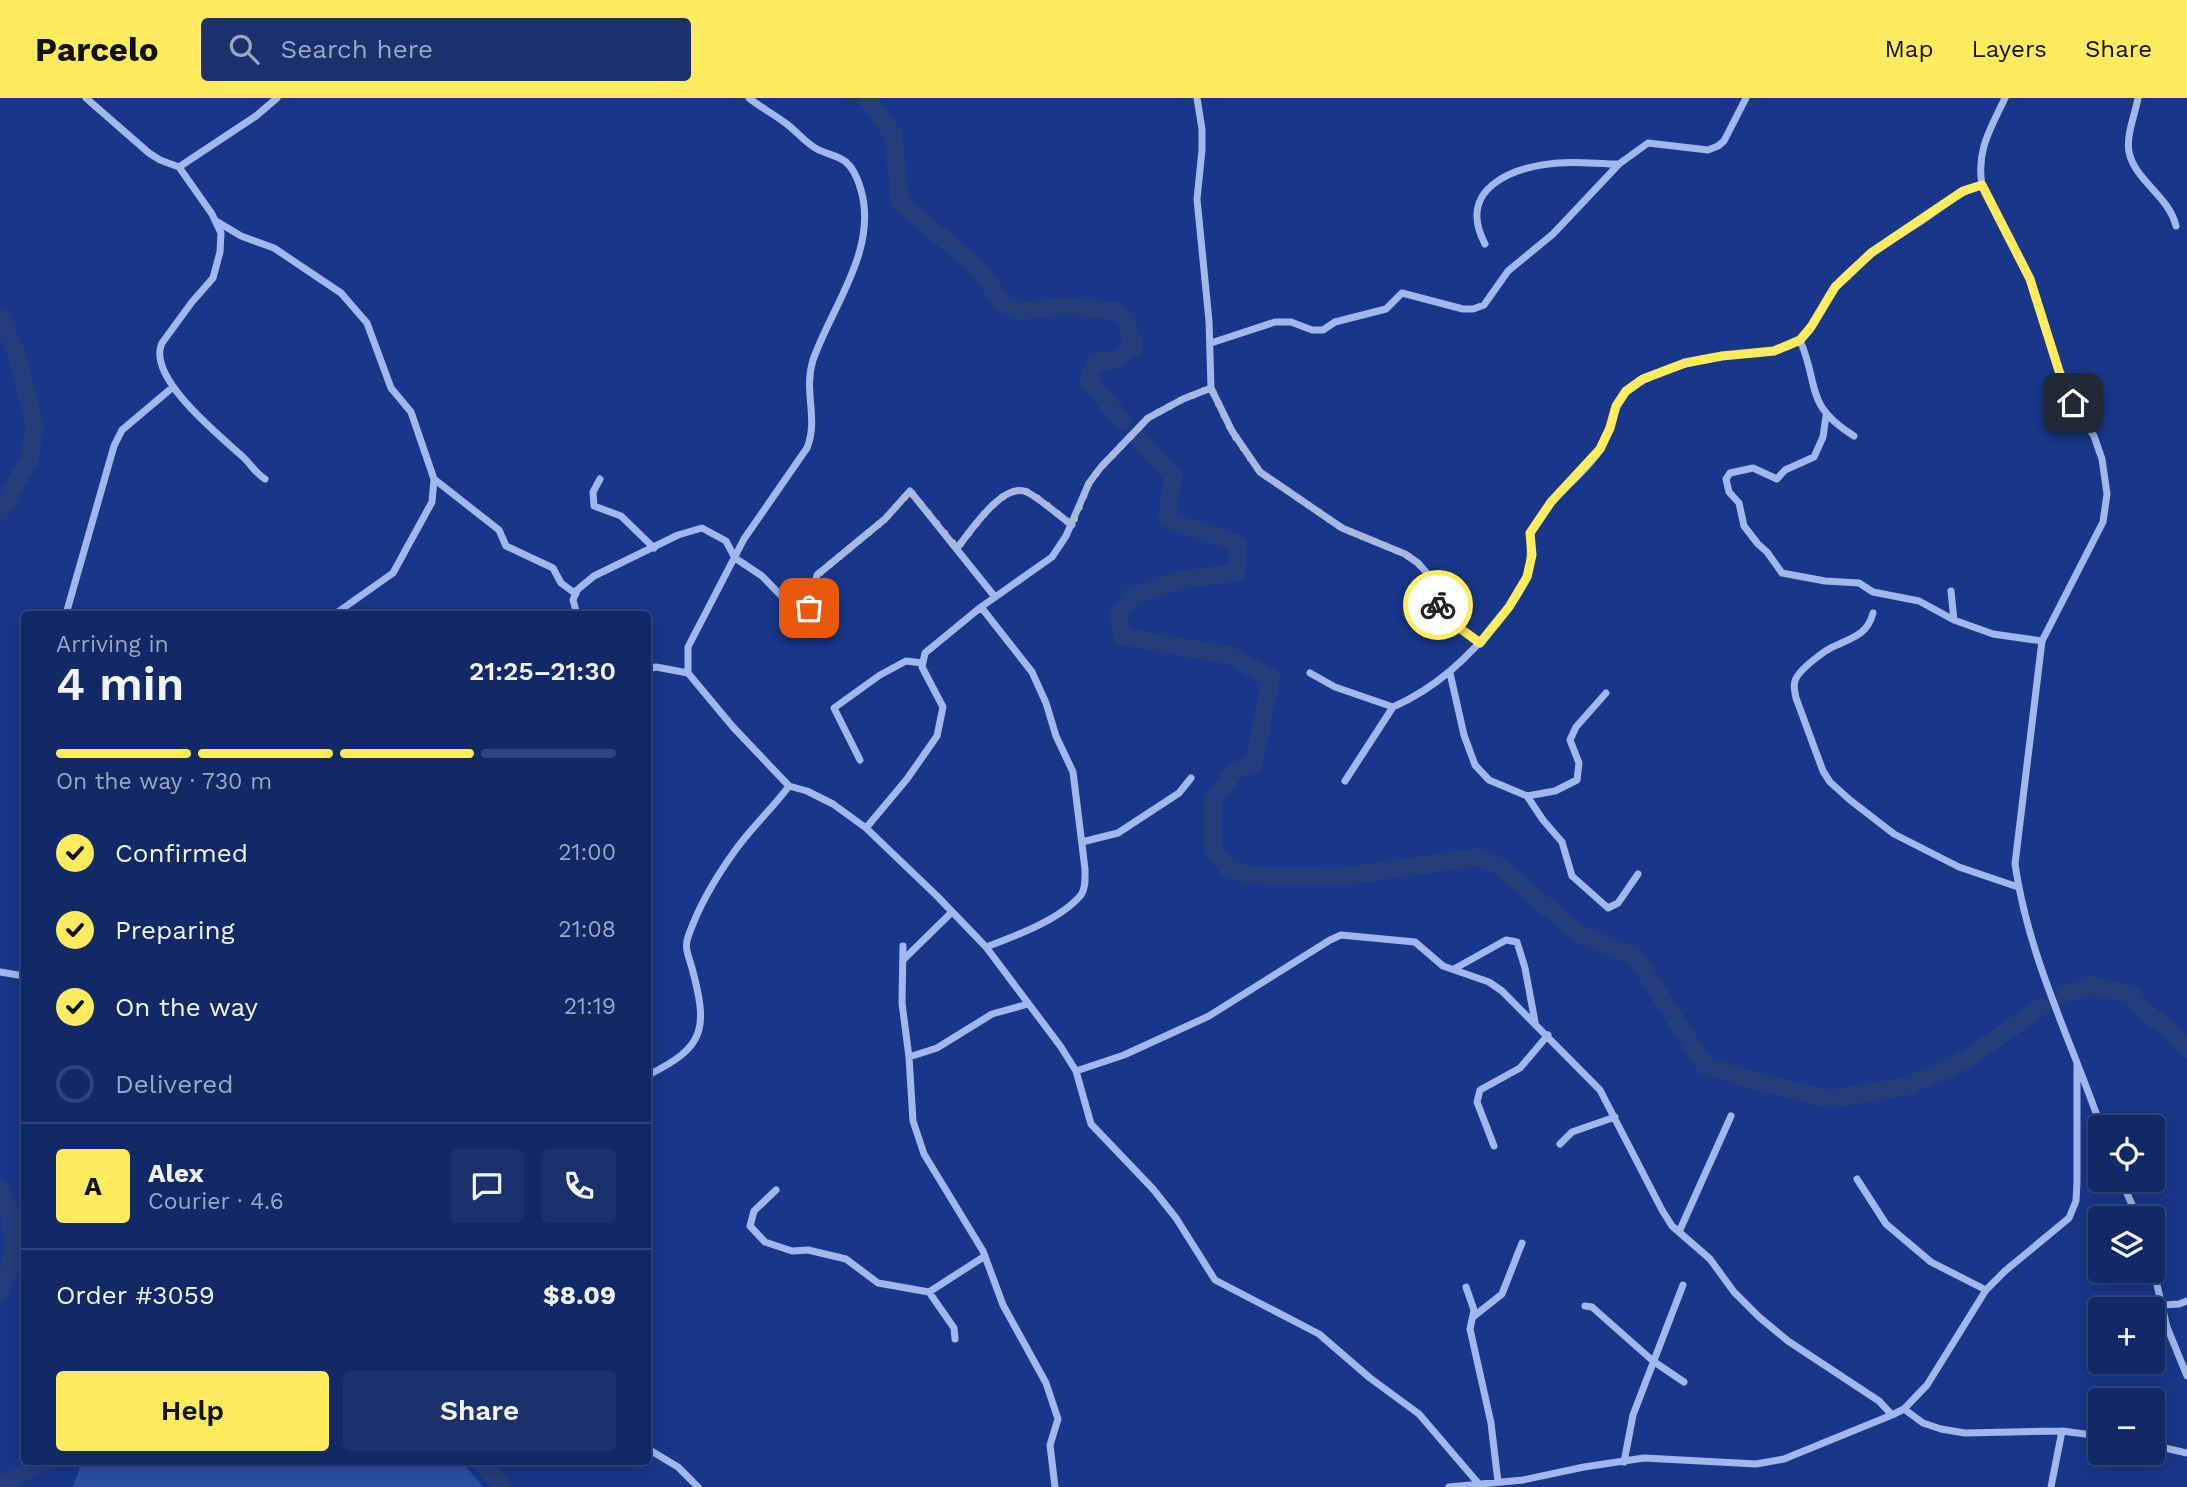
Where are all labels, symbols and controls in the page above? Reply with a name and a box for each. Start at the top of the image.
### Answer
search box [201,18,691,81]
text: Parcelo [35,30,159,69]
icon: search [225,30,263,68]
text: Search here [281,34,433,64]
text: Map [1885,35,1933,63]
text: Layers [1971,35,2047,63]
text: Share [2085,35,2152,63]
pin [2043,373,2103,433]
icon: home [2054,384,2092,422]
courier [1403,570,1473,640]
pin [779,578,839,638]
icon: bike [1419,586,1457,624]
icon: bag [790,589,828,627]
text: Arriving in [56,631,169,658]
text: 21:25–21:30 [469,656,616,686]
text: 4 min [56,657,184,711]
text: On the way · 730 m [56,768,272,795]
icon: check [56,834,94,872]
text: Confirmed [115,838,248,868]
text: 21:00 [558,839,616,866]
icon: check [56,911,94,949]
text: Preparing [115,915,235,945]
text: 21:08 [558,916,616,943]
icon: check [56,988,94,1026]
text: On the way [115,992,258,1022]
text: 21:19 [564,993,616,1020]
text: Delivered [115,1069,234,1099]
map controls [2088,1115,2165,1465]
button: locate [2088,1115,2165,1192]
button: chat [450,1149,524,1223]
button: phone [542,1149,616,1223]
text: Alex [148,1158,204,1188]
text: A [84,1171,102,1201]
text: Courier · 4.6 [148,1188,284,1215]
button: layers [2088,1206,2165,1283]
text: Order #3059 [56,1280,215,1310]
text: $8.09 [543,1280,616,1310]
button: + [2088,1297,2165,1374]
button: Help [56,1371,329,1451]
button: Share [343,1371,616,1451]
button: − [2088,1388,2165,1465]

